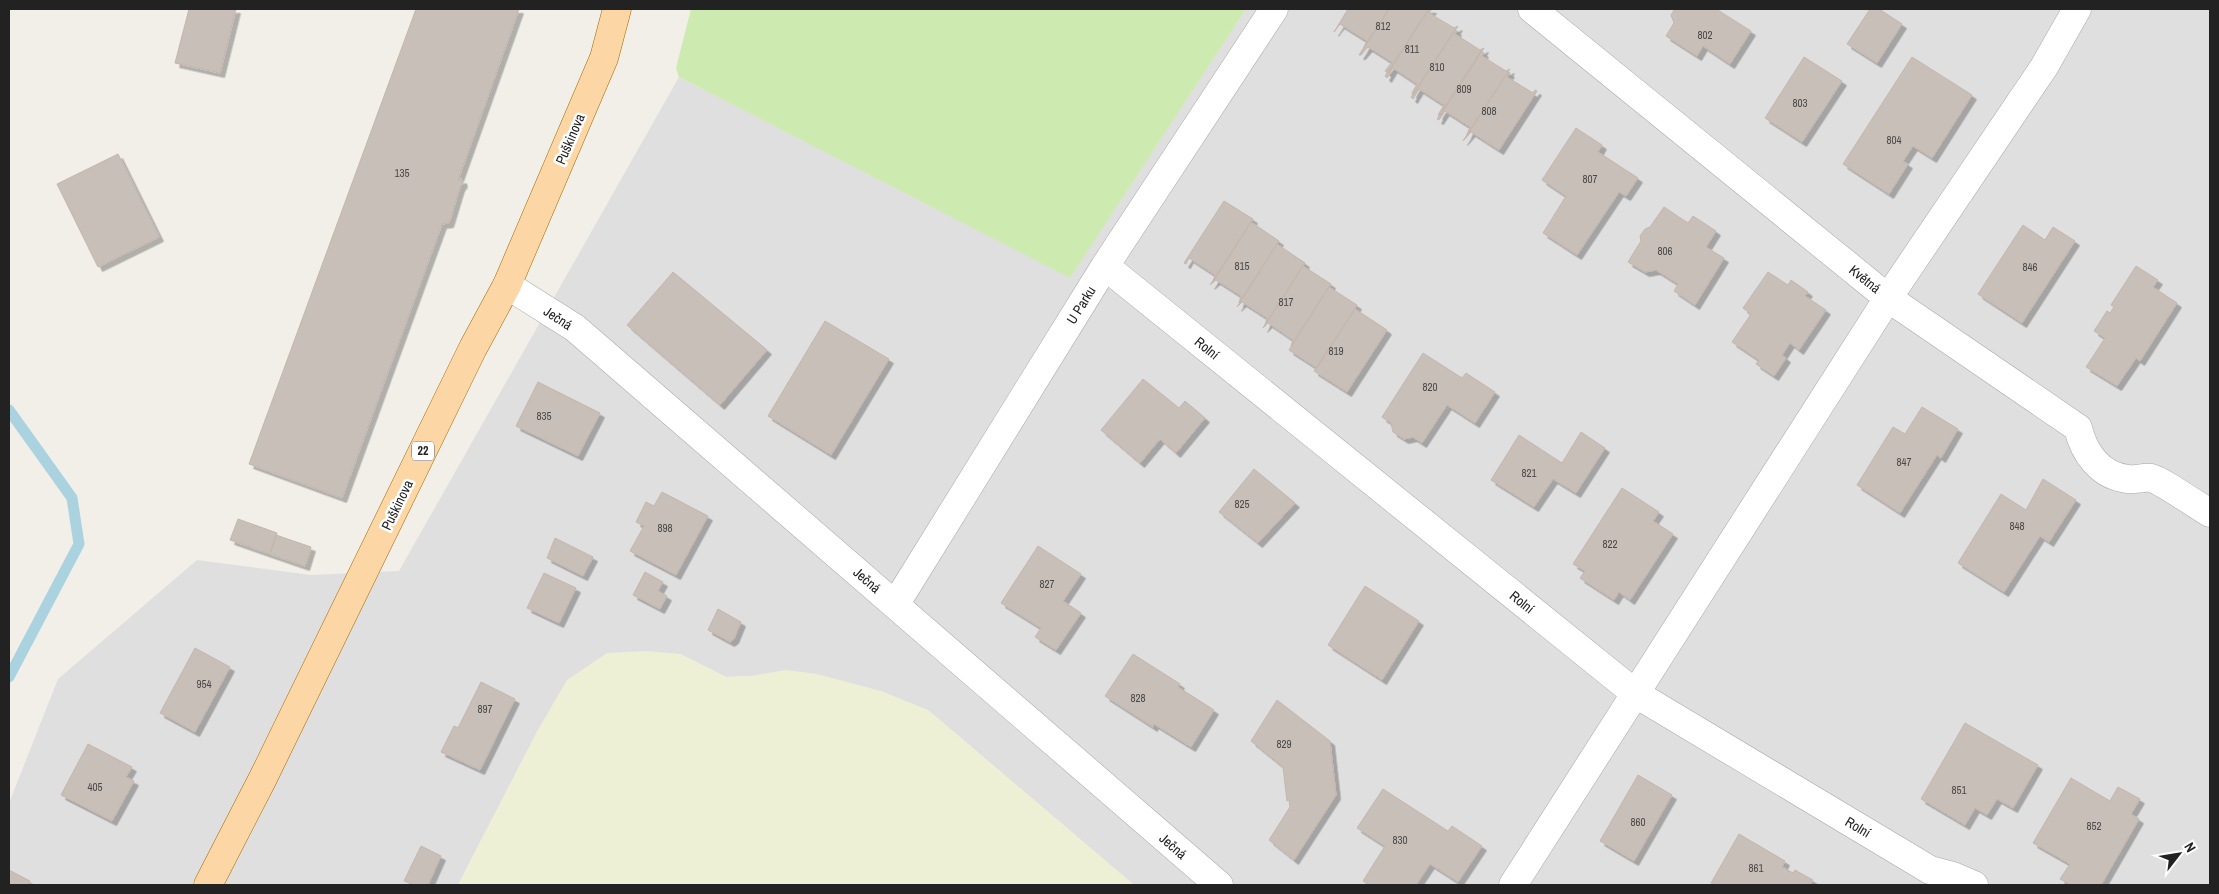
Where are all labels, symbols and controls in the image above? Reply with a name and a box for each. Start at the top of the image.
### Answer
house number: 812 [1375,19,1391,33]
house number: 802 [1697,28,1713,42]
house number: 811 [1405,42,1419,56]
house number: 810 [1429,60,1445,74]
house number: 809 [1456,82,1472,96]
house number: 803 [1792,96,1808,110]
house number: 808 [1481,104,1497,118]
street label: Puškinova [551,110,589,167]
house number: 804 [1886,133,1902,147]
house number: 135 [394,166,410,180]
house number: 807 [1582,172,1598,186]
house number: 806 [1657,244,1673,258]
house number: 815 [1234,259,1250,273]
house number: 846 [2022,260,2038,274]
street label: Květná [1845,261,1885,298]
street label: U Parku [1062,283,1100,327]
house number: 817 [1278,295,1294,309]
street label: Ječná [540,302,576,334]
street label: Rolní [1191,333,1224,364]
house number: 819 [1328,344,1344,358]
house number: 820 [1422,380,1438,394]
house number: 835 [536,409,552,423]
road number: 22 [412,442,434,461]
house number: 847 [1896,455,1912,469]
house number: 821 [1521,466,1537,480]
street label: Puškinova [377,476,417,533]
house number: 825 [1234,497,1250,511]
house number: 848 [2009,519,2025,533]
house number: 898 [657,521,673,535]
house number: 822 [1602,537,1618,551]
street label: Ječná [850,563,885,597]
house number: 827 [1039,577,1055,591]
street label: Rolní [1506,587,1539,618]
house number: 954 [196,677,212,691]
house number: 828 [1130,691,1146,705]
house number: 897 [477,702,493,716]
house number: 829 [1276,737,1292,751]
house number: 405 [87,780,103,794]
house number: 851 [1951,783,1967,797]
street label: Rolní [1842,812,1875,842]
house number: 860 [1630,815,1646,829]
house number: 852 [2086,819,2102,833]
street label: Ječná [1156,829,1191,863]
north arrow [2154,829,2204,879]
house number: 830 [1392,833,1408,847]
text: N [2180,839,2200,855]
house number: 861 [1748,861,1764,875]

